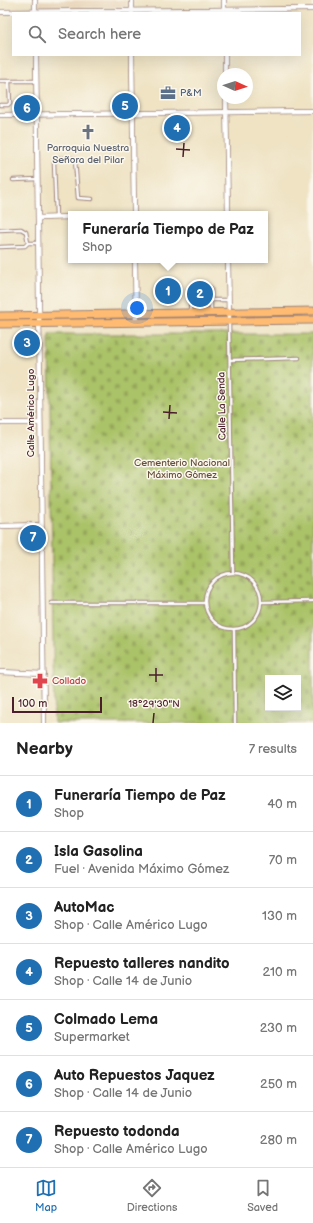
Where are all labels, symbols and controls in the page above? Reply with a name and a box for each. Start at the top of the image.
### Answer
search box [12,12,301,56]
icon: search [26,23,48,45]
text: Search here [58,25,141,44]
north arrow [217,68,253,104]
office icon: P&M [159,84,177,102]
place label: P&M [180,87,202,99]
pin: 5 [112,91,138,121]
pin: 6 [14,93,40,123]
pin: 4 [164,113,190,143]
church icon: Parroquia Nuestra Señora del Pilar [79,123,97,141]
place label: Parroquia Nuestra Señora del Pilar [47,142,130,166]
popup [68,211,268,263]
text: Funeraría Tiempo de Paz [82,220,254,239]
text: Shop [82,239,112,255]
pin: 1 [155,276,181,306]
pin: 2 [187,279,213,309]
your location [127,298,147,318]
pin: 3 [14,328,40,358]
street label: Calle Américo Lugo [25,368,37,457]
street label: Calle La Senda [215,371,229,440]
park label: Cementerio Nacional Máximo Gómez [134,457,230,481]
pin: 7 [20,523,46,553]
pharmacy icon: Collado [31,672,49,690]
place label: Collado [52,675,87,687]
map controls [265,675,301,711]
button: layers [265,675,301,711]
scale bar [12,695,102,714]
text: 100 m [18,697,47,710]
text: 18°29'30"N [128,698,180,710]
text: Nearby [16,739,73,759]
text: 7 results [249,741,297,757]
text: Funeraría Tiempo de Paz [54,786,226,805]
text: 1 [26,796,32,812]
text: 40 m [267,796,297,812]
text: Shop [54,805,84,821]
text: Isla Gasolina [54,842,143,861]
text: 2 [25,852,33,868]
text: 70 m [269,852,297,868]
text: Fuel · Avenida Máximo Gómez [54,861,229,877]
text: AutoMac [54,898,115,917]
text: 3 [25,908,33,924]
text: 130 m [262,908,297,924]
text: Shop · Calle Américo Lugo [54,917,208,933]
text: Repuesto talleres nandito [54,954,230,973]
text: 4 [25,964,33,980]
text: 210 m [263,964,297,980]
text: Shop · Calle 14 de Junio [54,973,192,989]
text: Colmado Lema [54,1010,158,1029]
text: 5 [25,1020,33,1036]
text: 230 m [260,1020,297,1036]
text: Supermarket [54,1029,130,1045]
text: Auto Repuestos Jaquez [54,1066,215,1085]
text: 6 [25,1076,33,1092]
text: 250 m [260,1076,297,1092]
text: Shop · Calle 14 de Junio [54,1085,192,1101]
text: Repuesto todonda [54,1122,180,1141]
text: 7 [25,1132,33,1148]
text: 280 m [260,1132,297,1148]
text: Shop · Calle Américo Lugo [54,1141,208,1157]
tab: Map [35,1177,57,1214]
tab: Directions [127,1177,177,1214]
tab: Saved [247,1177,278,1214]

